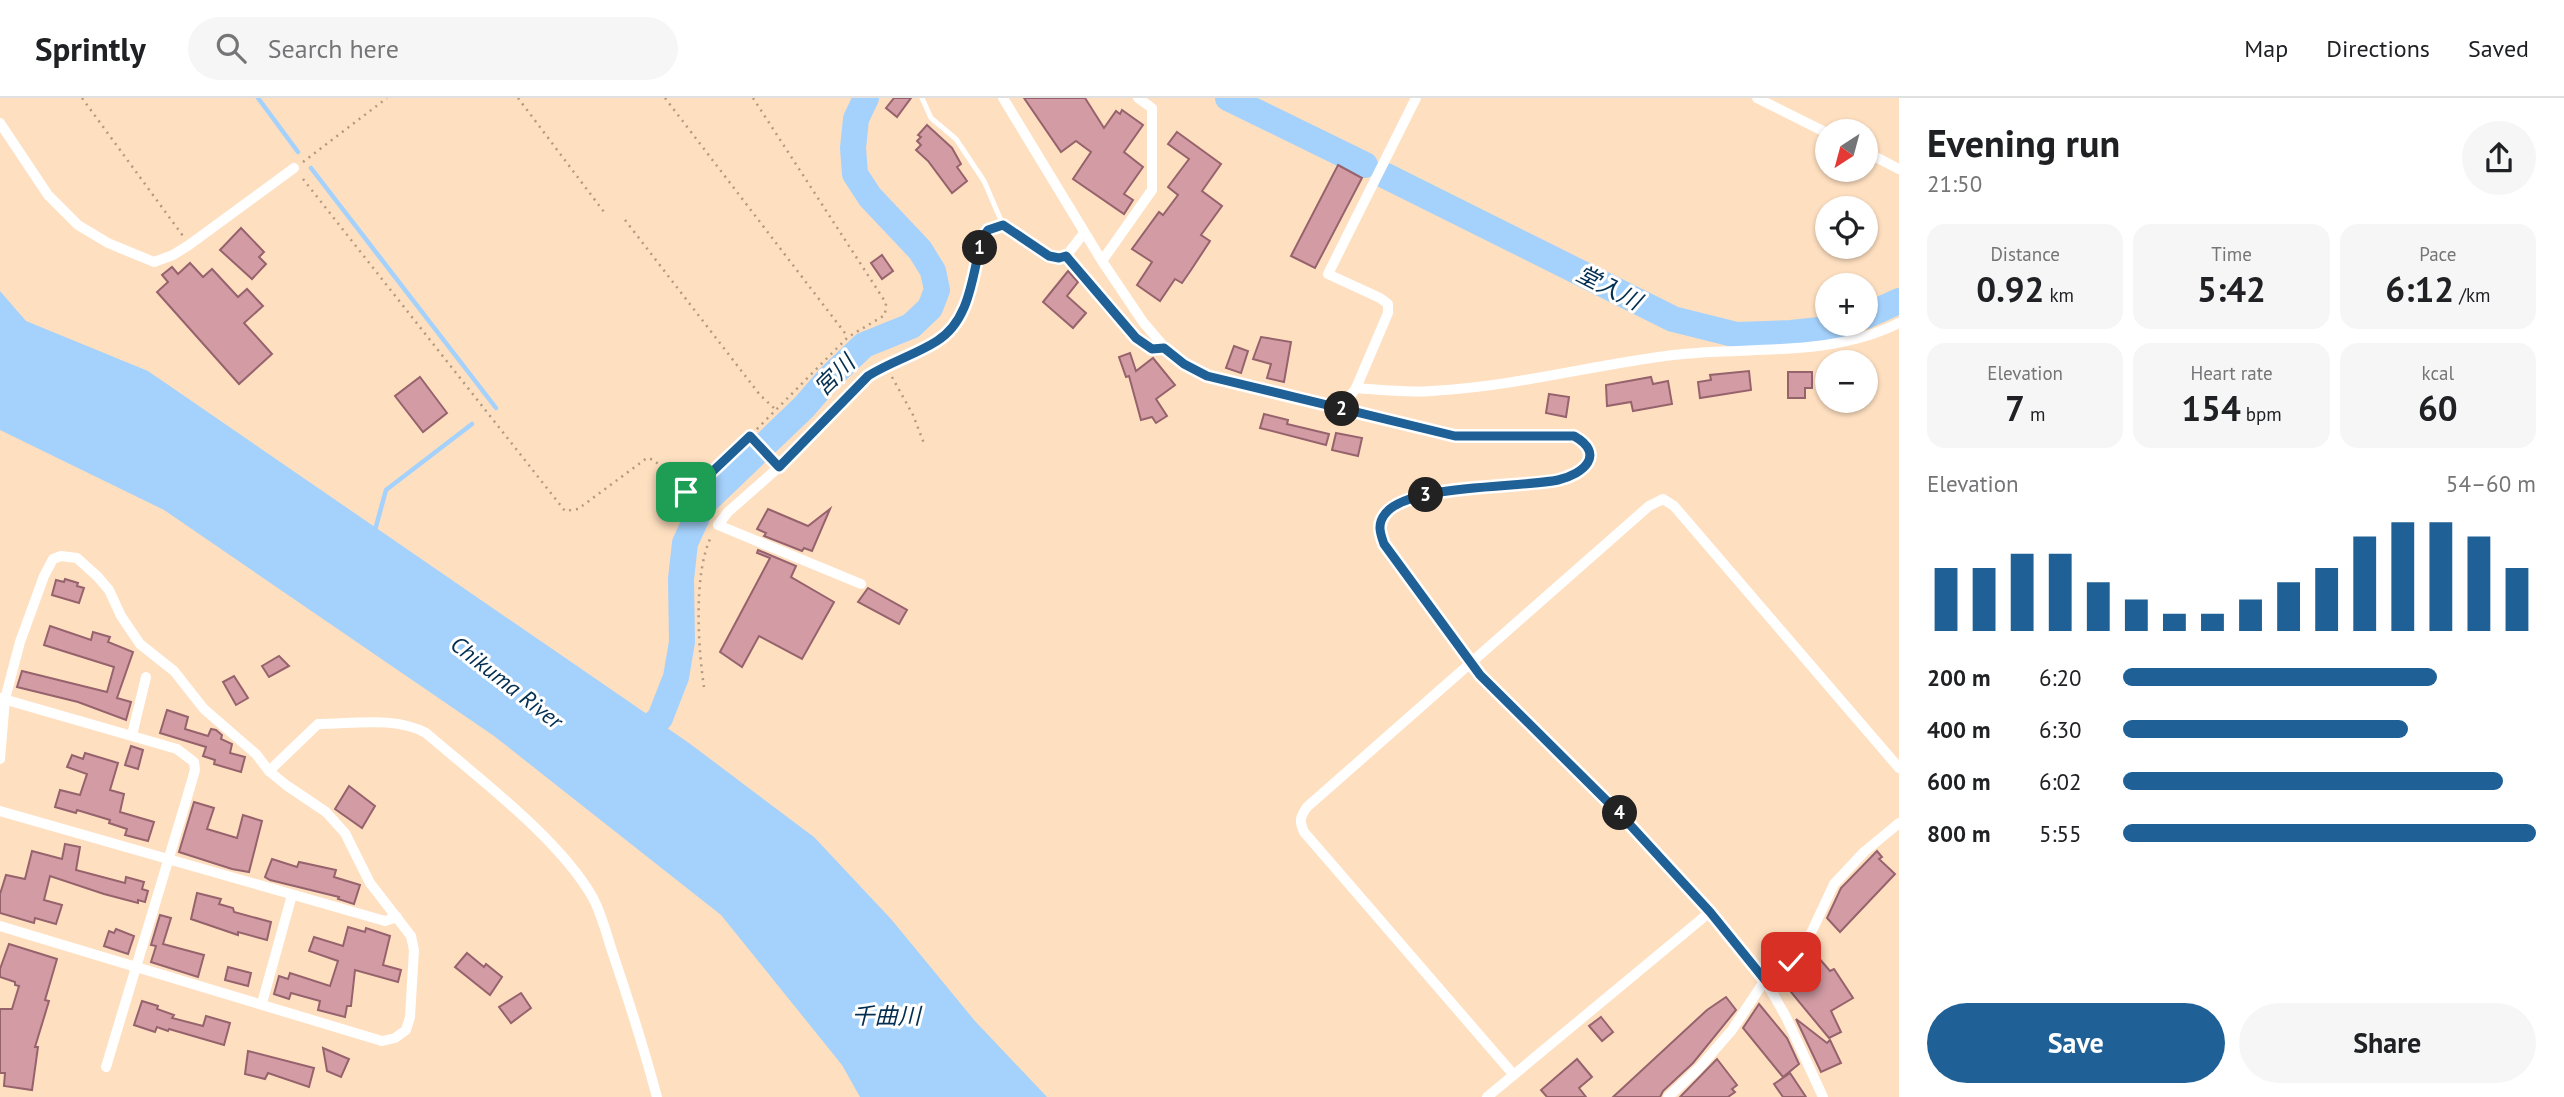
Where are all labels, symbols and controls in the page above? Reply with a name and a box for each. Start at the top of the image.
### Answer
search box [188,17,678,80]
text: Sprintly [35,27,146,70]
icon: search [212,29,250,67]
text: Search here [268,32,399,65]
text: Map [2244,33,2288,64]
text: Directions [2326,33,2430,64]
text: Saved [2468,33,2529,64]
text: Evening run [1927,118,2120,167]
north arrow [1815,119,1878,182]
map controls [1815,119,1878,413]
button: share [2462,121,2536,195]
text: 21:50 [1927,169,1982,198]
button: locate [1815,196,1878,259]
pin: 1 [962,230,998,266]
text: 1 [974,235,985,259]
text: Distance [1990,242,2060,266]
text: Time [2211,242,2252,266]
text: Pace [2419,242,2456,266]
water label: 堂入川 [1572,258,1649,317]
text: 0.92 [1976,266,2044,312]
text: 5:42 [2197,266,2266,312]
text: 6:12 [2385,266,2454,312]
button: + [1815,273,1878,336]
text: km [2044,283,2074,307]
text: /km [2454,283,2490,307]
water label: 宮川 [807,346,863,402]
button: − [1815,350,1878,413]
text: Elevation [1987,361,2063,385]
text: Heart rate [2190,361,2273,385]
text: kcal [2422,361,2454,385]
text: 7 [2005,385,2025,431]
text: 154 [2181,385,2241,431]
text: 60 [2418,385,2458,431]
pin: 2 [1324,392,1360,426]
text: 2 [1336,396,1347,420]
text: m [2025,402,2045,426]
text: bpm [2241,402,2282,426]
pin [656,462,716,522]
text: Elevation [1927,469,2019,498]
text: 54–60 m [2446,469,2536,498]
icon: arrive [667,473,705,511]
pin: 3 [1408,478,1444,512]
text: 3 [1420,482,1431,506]
water label: Chikuma River [445,629,570,736]
text: 200 m [1927,663,1990,692]
text: 6:20 [2039,663,2082,692]
text: 400 m [1927,715,1990,744]
text: 6:30 [2039,715,2082,744]
text: 600 m [1927,767,1990,796]
text: 6:02 [2039,767,2082,796]
pin: 4 [1602,796,1638,830]
text: 4 [1614,800,1625,824]
text: 800 m [1927,819,1990,848]
text: 5:55 [2039,819,2082,848]
pin [1761,932,1821,992]
icon: check [1772,943,1810,981]
water label: 千曲川 [852,1001,924,1030]
button: Save [1927,1003,2225,1083]
button: Share [2239,1003,2536,1083]

